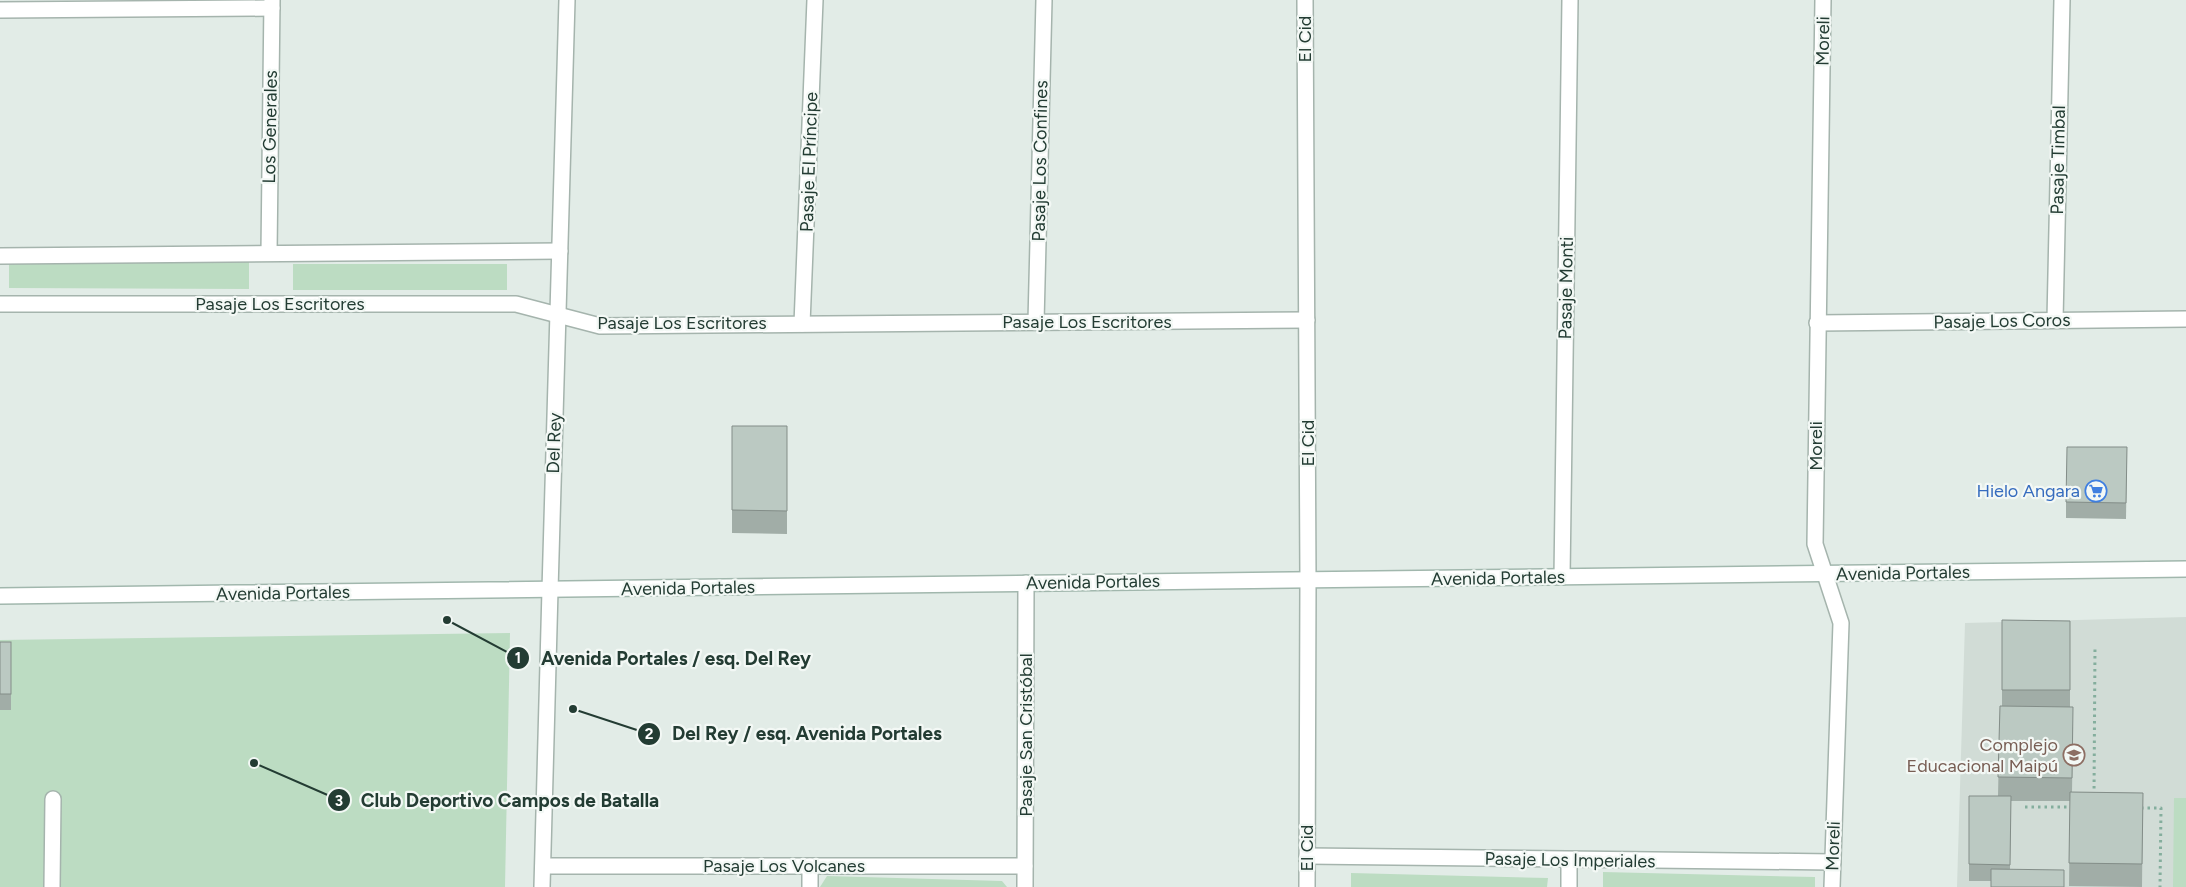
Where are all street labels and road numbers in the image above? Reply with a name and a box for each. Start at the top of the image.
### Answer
street label: El Cid [1294,16,1316,62]
street label: Moreli [1812,16,1834,66]
street label: Los Generales [258,70,282,184]
street label: Pasaje Los Confines [1028,80,1052,242]
street label: Pasaje El Príncipe [796,91,822,232]
street label: Pasaje Timbal [2046,105,2070,215]
street label: Pasaje Monti [1554,236,1578,340]
street label: Pasaje Los Escritores [195,293,365,315]
street label: Pasaje Los Coros [1933,309,2071,333]
street label: Pasaje Los Escritores [1002,311,1172,333]
street label: Pasaje Los Escritores [597,312,767,334]
street label: Del Rey [542,412,566,474]
street label: El Cid [1297,420,1319,466]
street label: Moreli [1805,421,1827,471]
street label: Avenida Portales [1836,561,1970,585]
street label: Avenida Portales [1431,566,1565,590]
street label: Avenida Portales [1026,570,1160,594]
street label: Avenida Portales [621,576,755,600]
street label: Avenida Portales [216,581,350,605]
street label: Pasaje San Cristóbal [1015,653,1037,817]
street label: Moreli [1821,821,1845,871]
street label: El Cid [1296,825,1318,871]
street label: Pasaje Los Imperiales [1484,848,1656,872]
street label: Pasaje Los Volcanes [703,855,865,877]

